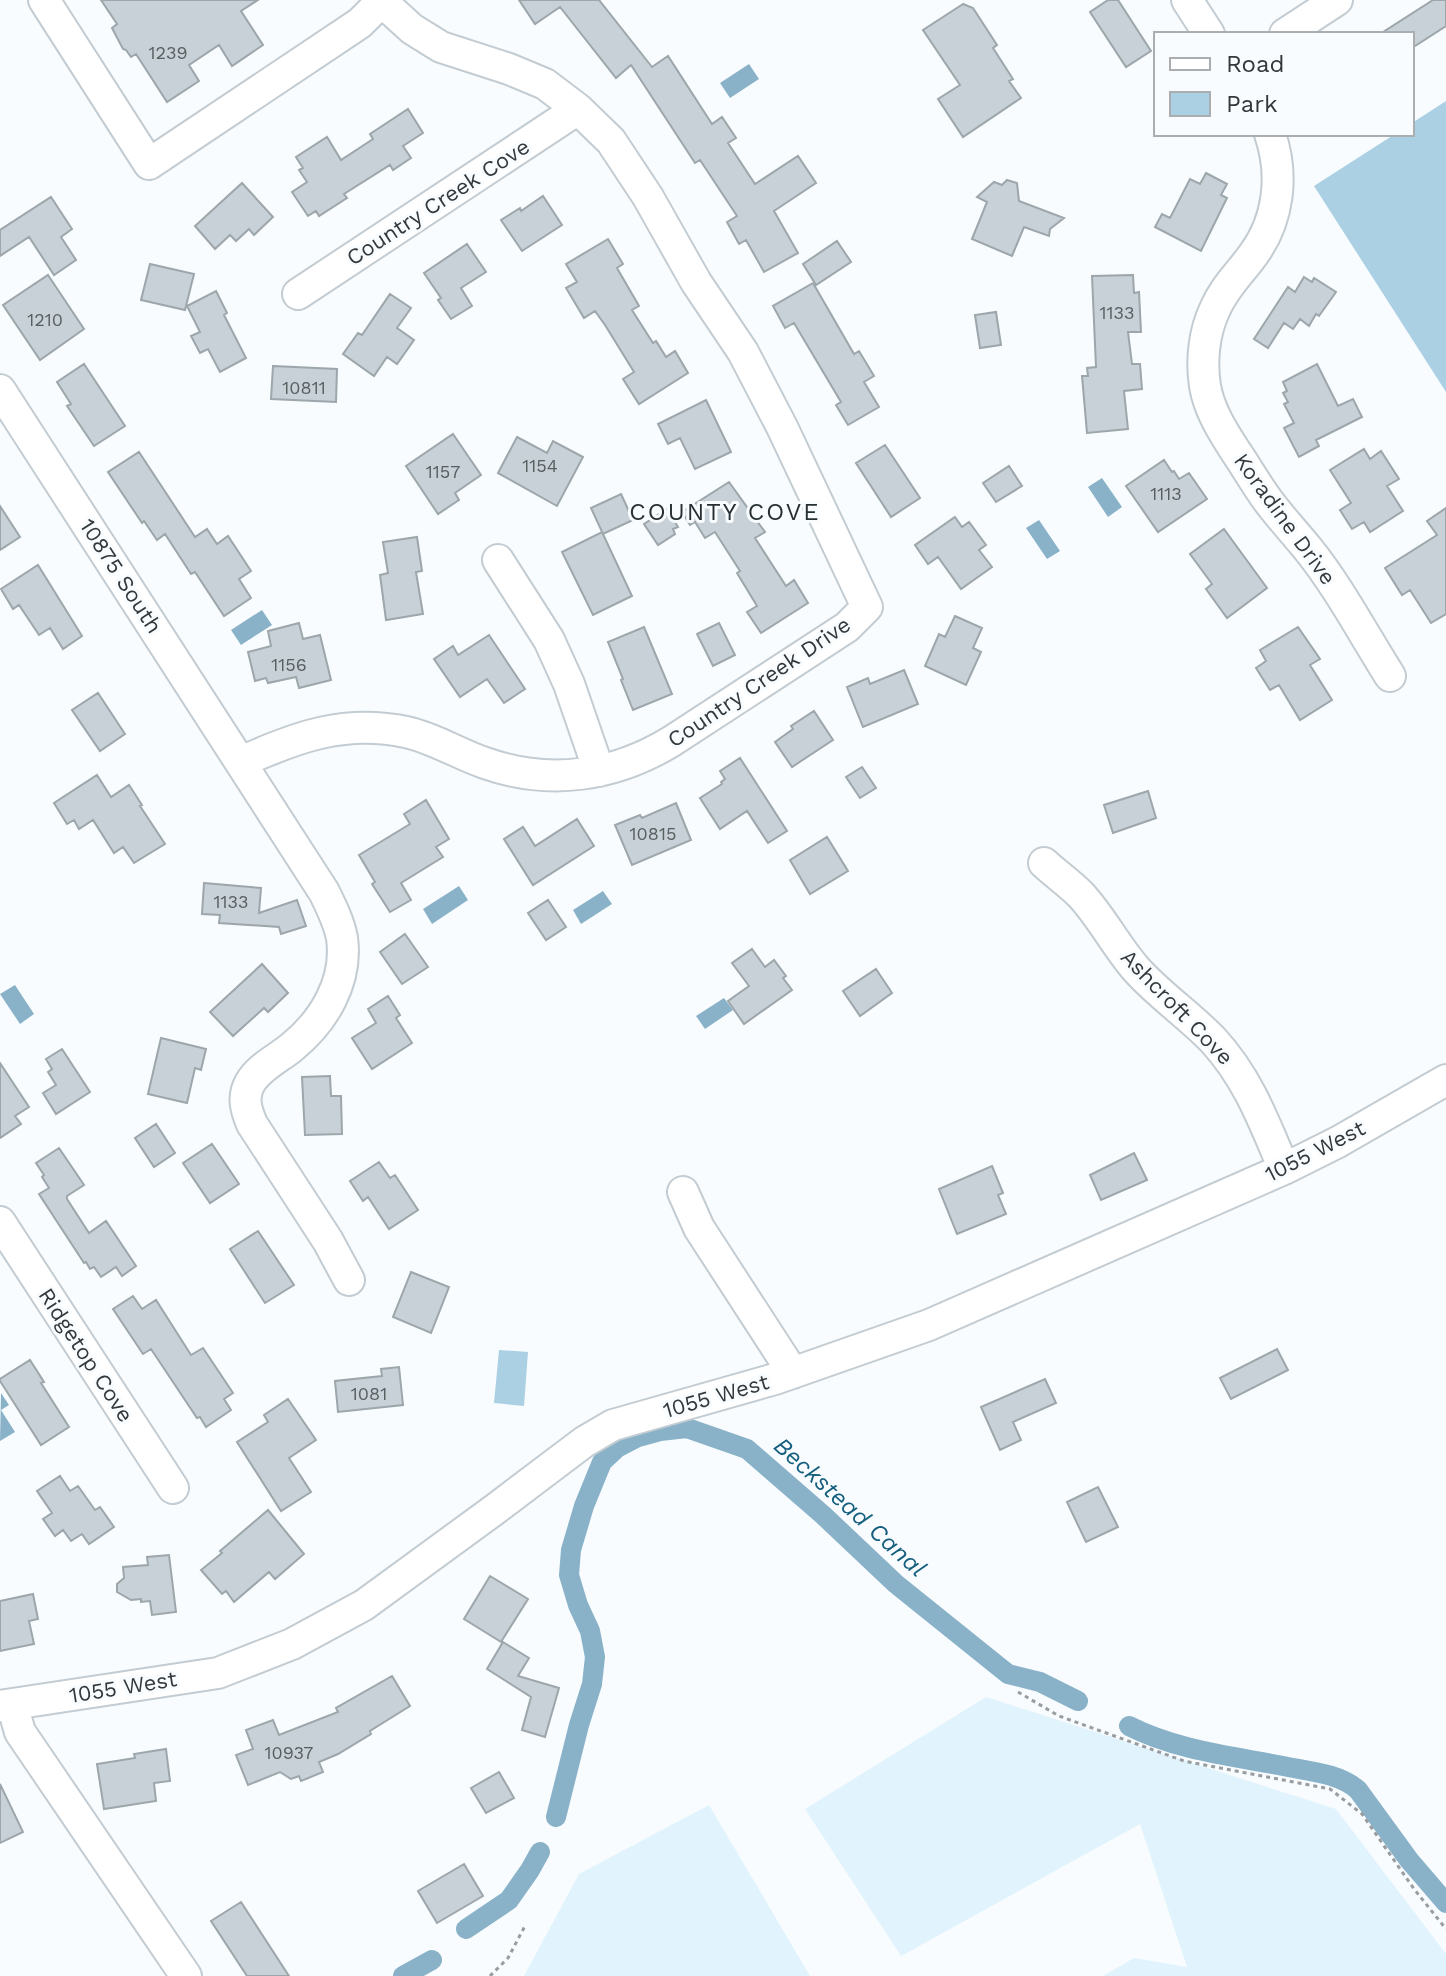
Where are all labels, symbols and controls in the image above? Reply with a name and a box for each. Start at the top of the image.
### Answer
legend [1154,32,1414,136]
house number: 1239 [148,42,188,63]
text: Road [1226,50,1285,78]
text: Park [1226,90,1278,118]
street label: Country Creek Cove [342,134,534,270]
house number: 1133 [1099,302,1135,323]
house number: 1210 [27,309,63,330]
house number: 10811 [282,377,326,398]
street label: Koradine Drive [1229,449,1341,589]
house number: 1154 [522,455,558,476]
house number: 1157 [426,461,460,482]
house number: 1113 [1150,483,1182,504]
district label: COUNTY COVE [629,498,821,526]
street label: 10875 South [75,514,167,638]
street label: Country Creek Drive [663,611,855,753]
house number: 1156 [271,654,307,675]
house number: 10815 [630,823,676,844]
house number: 1133 [213,891,249,912]
street label: Ashcroft Cove [1116,944,1238,1070]
street label: 1055 West [1261,1115,1369,1187]
street label: Ridgetop Cove [33,1283,139,1427]
street label: 1055 West [660,1369,772,1423]
house number: 1081 [351,1383,387,1404]
water label: Beckstead Canal [768,1431,932,1583]
street label: 1055 West [67,1666,179,1708]
house number: 10937 [265,1742,313,1763]

